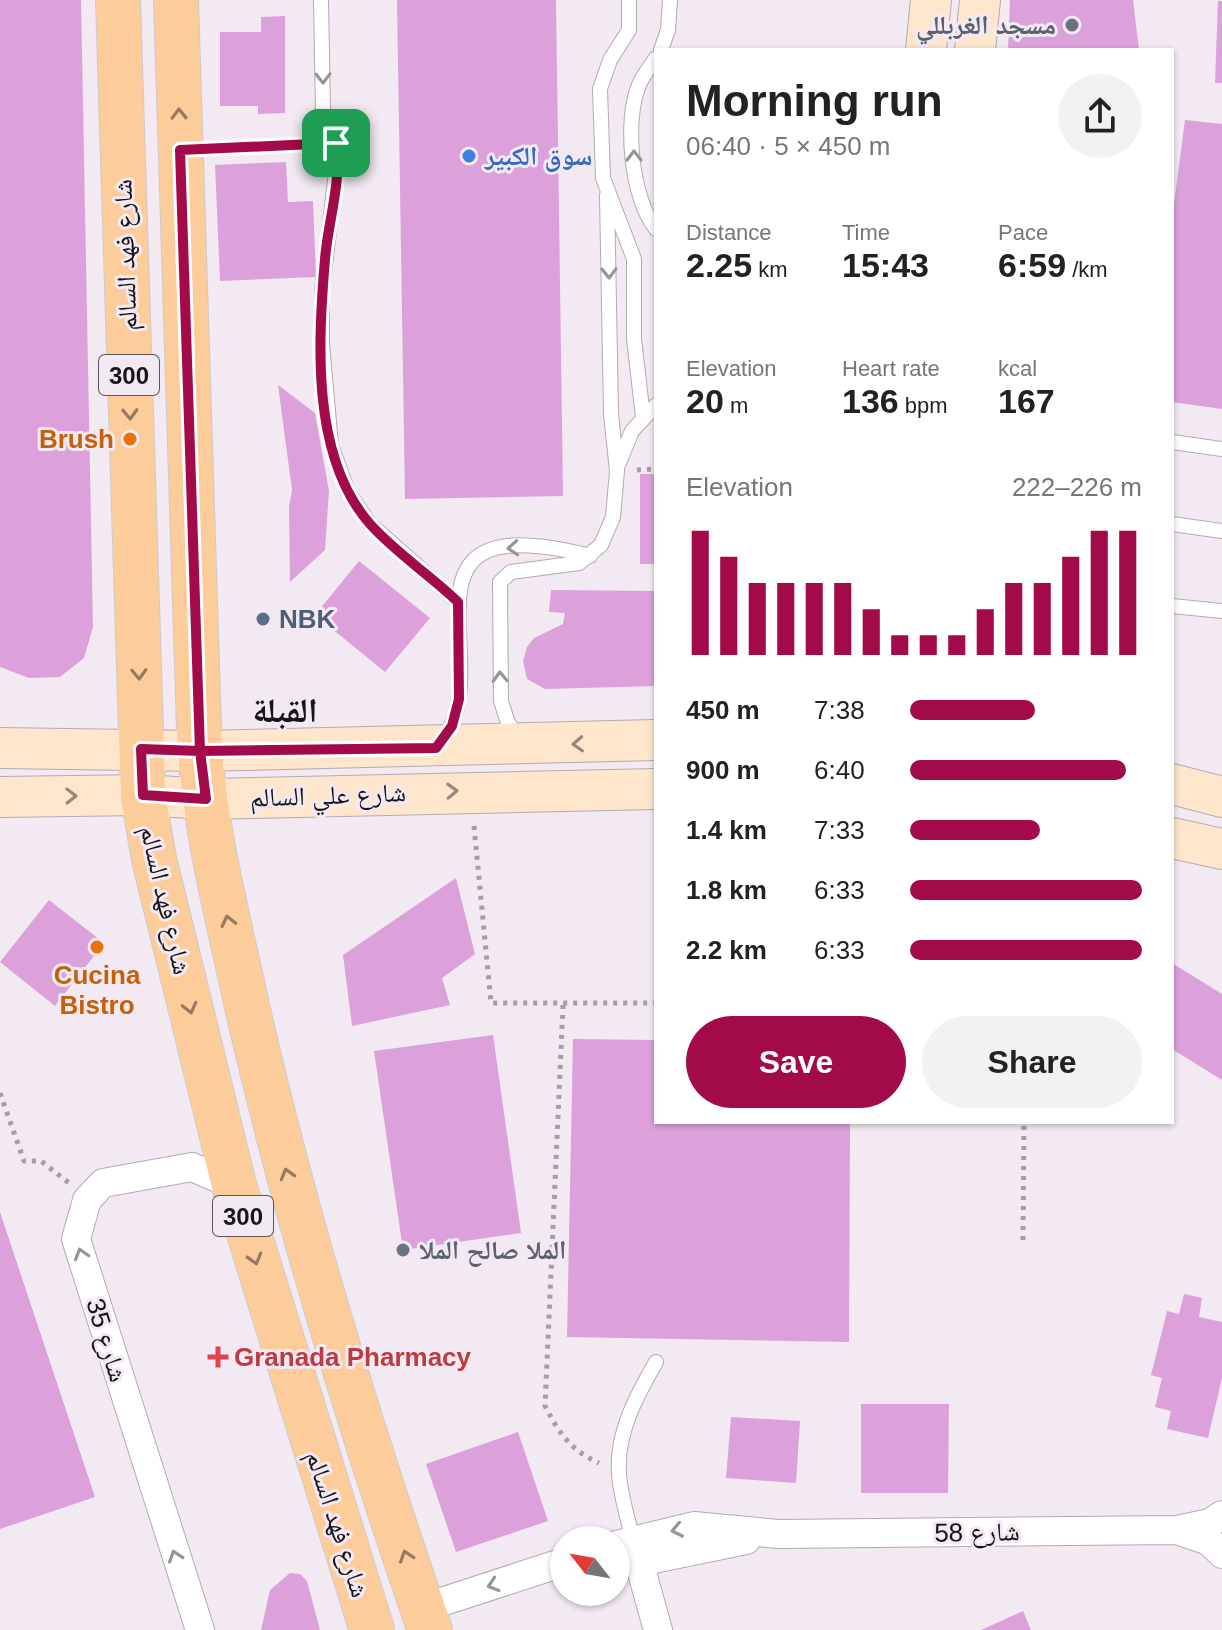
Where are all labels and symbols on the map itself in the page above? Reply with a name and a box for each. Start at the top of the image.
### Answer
place label: مسجد الغربللي [916,10,1056,45]
marker: مسجد الغربللي [1063,16,1081,34]
one-way arrow [314,72,331,85]
one-way arrow [171,107,188,120]
pin [302,109,370,177]
place label: سوق الكبير [484,141,592,172]
marker: سوق الكبير [460,147,478,165]
one-way arrow [625,149,643,162]
street label: شارع فهد السالم [107,179,145,331]
one-way arrow [600,267,617,280]
road number: 300 [99,355,159,395]
one-way arrow [122,408,139,421]
place label: Brush [39,424,114,454]
marker: Brush [121,430,139,448]
one-way arrow [506,539,519,556]
place label: NBK [279,604,336,634]
marker: NBK [254,610,272,628]
one-way arrow [130,668,148,681]
one-way arrow [492,670,509,683]
district label: القبلة [252,691,318,730]
one-way arrow [571,735,584,752]
street label: شارع علي السالم [250,777,407,818]
one-way arrow [446,783,459,800]
one-way arrow [65,787,78,805]
street label: شارع فهد السالم [132,823,198,978]
one-way arrow [220,914,237,928]
marker: Cucina Bistro [88,938,106,956]
place label: Cucina Bistro [54,960,141,1020]
one-way arrow [181,1000,198,1014]
one-way arrow [279,1168,296,1182]
road number: 300 [213,1196,273,1236]
place label: الملا صالح الملا [419,1235,566,1267]
marker: الملا صالح الملا [394,1241,412,1259]
one-way arrow [74,1248,90,1262]
one-way arrow [246,1252,262,1266]
street label: شارع 35 [79,1295,134,1386]
place label: Granada Pharmacy [234,1342,472,1372]
marker: Granada Pharmacy [209,1348,227,1366]
street label: شارع فهد السالم [298,1447,376,1601]
street label: شارع 58 [934,1516,1020,1549]
one-way arrow [671,1521,685,1538]
north arrow [550,1526,630,1606]
one-way arrow [169,1550,185,1564]
one-way arrow [399,1550,415,1563]
one-way arrow [487,1576,501,1592]

